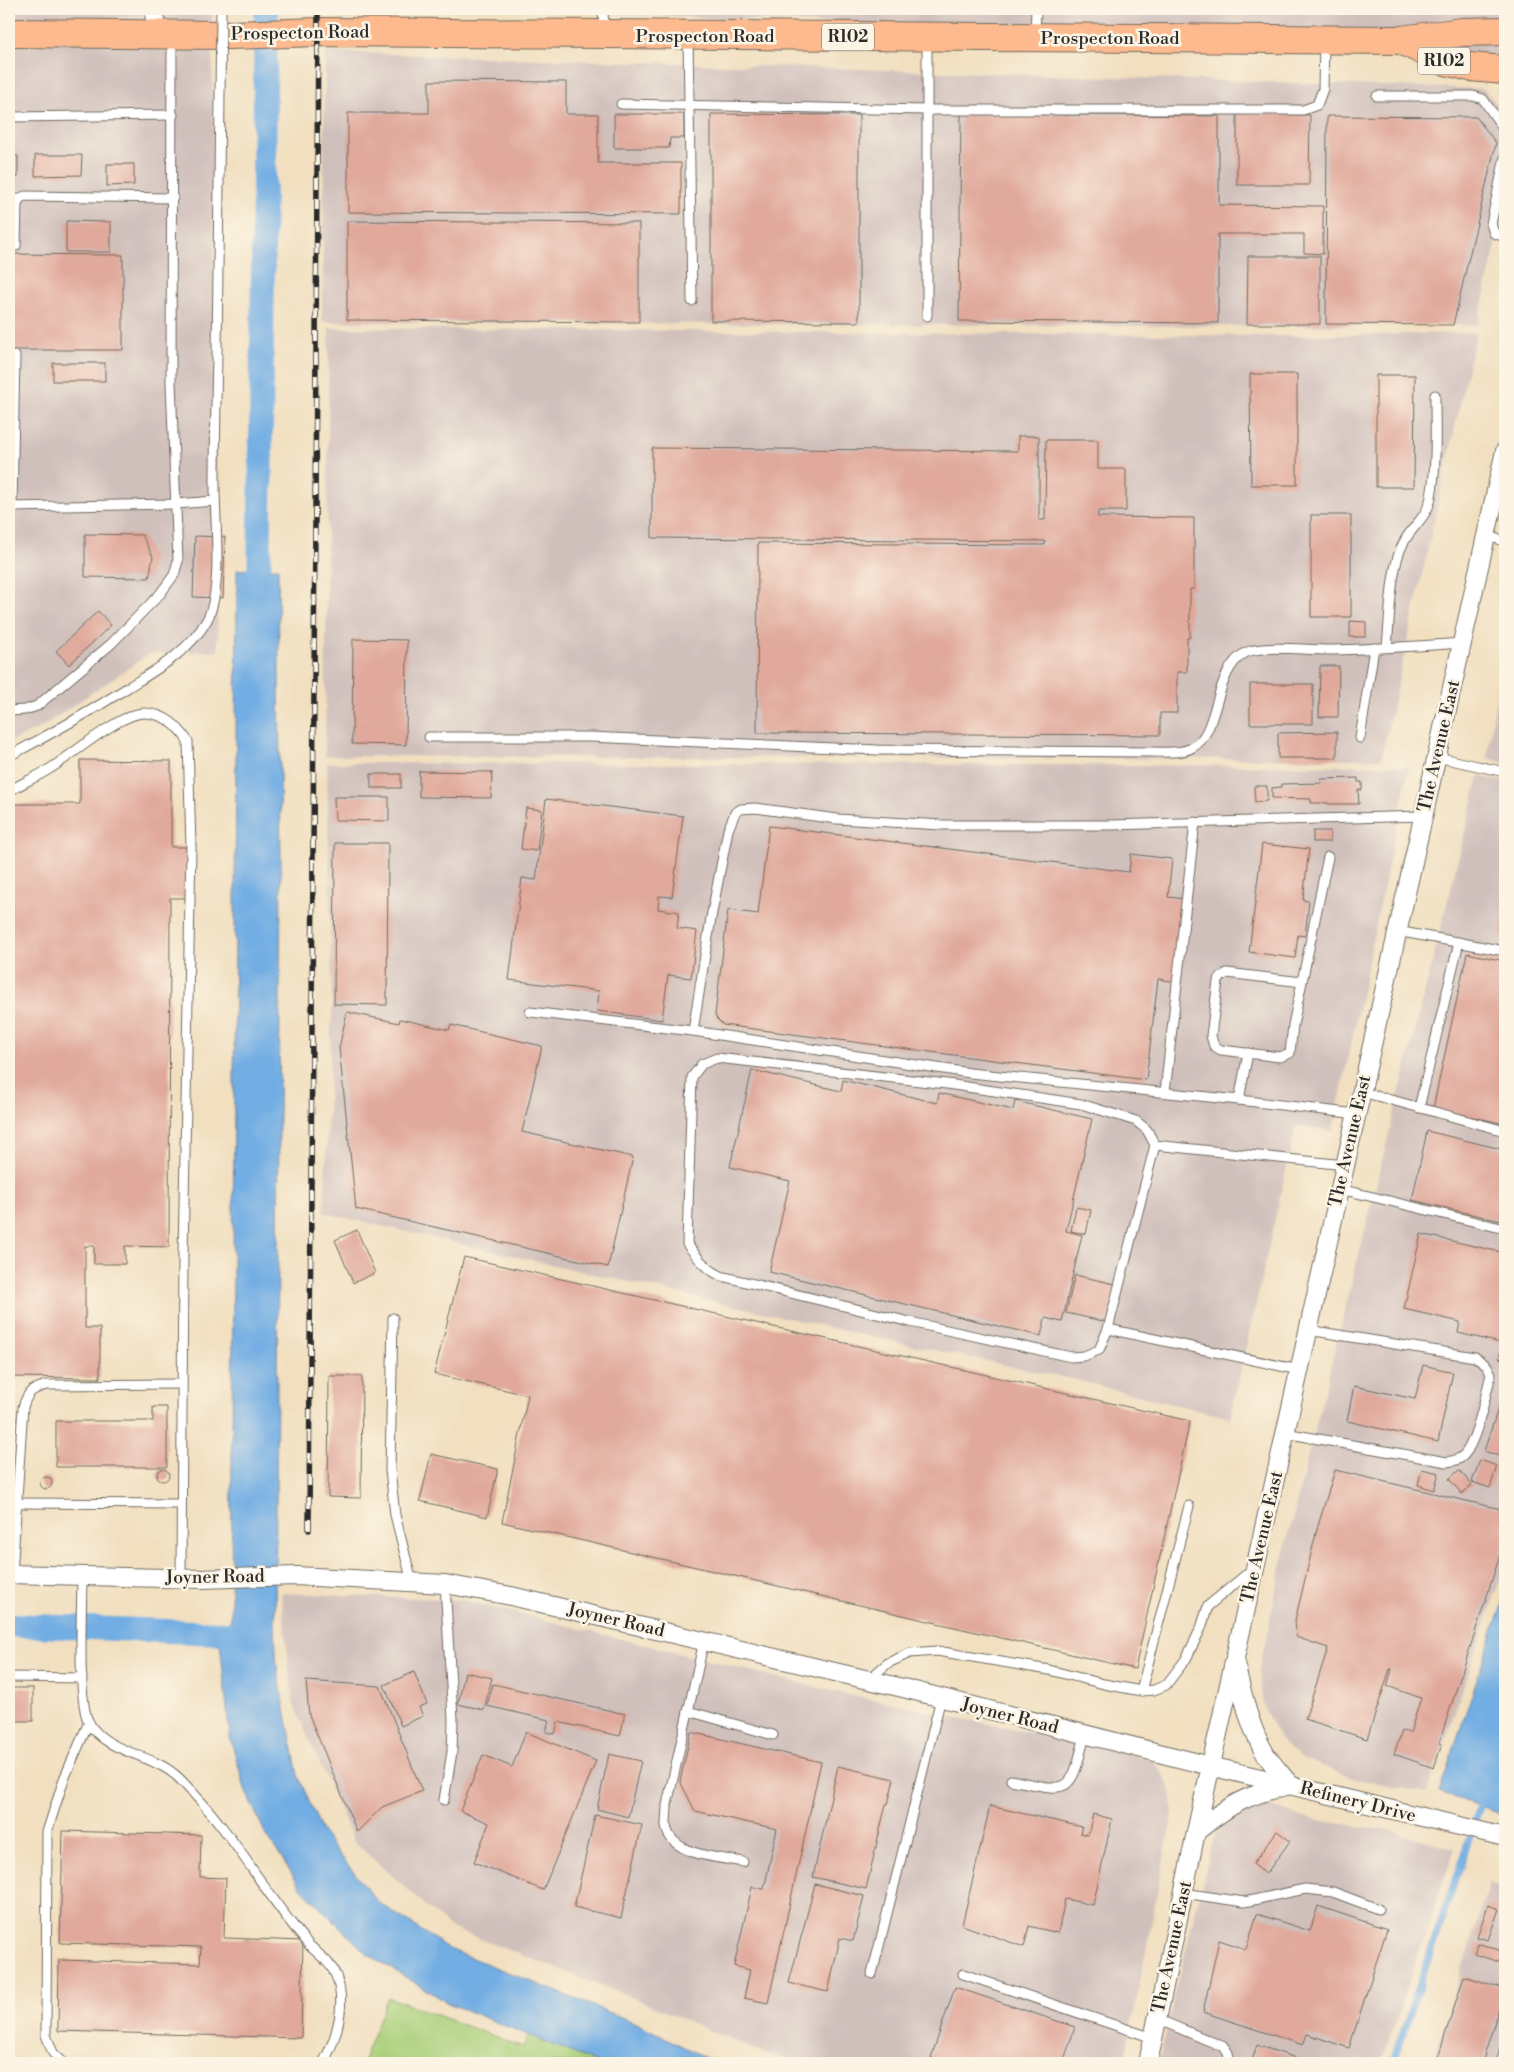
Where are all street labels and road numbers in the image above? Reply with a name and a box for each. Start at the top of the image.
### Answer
street label: Prospecton Road [230,20,370,46]
road number: R102 [822,24,874,51]
street label: Prospecton Road [636,25,775,48]
street label: Prospecton Road [1041,27,1180,50]
road number: R102 [1418,48,1470,74]
street label: The Avenue East [1413,677,1466,814]
street label: The Avenue East [1324,1072,1377,1209]
street label: The Avenue East [1236,1468,1289,1605]
street label: Joyner Road [164,1565,266,1589]
street label: Joyner Road [564,1597,668,1643]
street label: Joyner Road [958,1693,1062,1739]
street label: Refinery Drive [1298,1776,1418,1828]
street label: The Avenue East [1147,1878,1197,2015]

